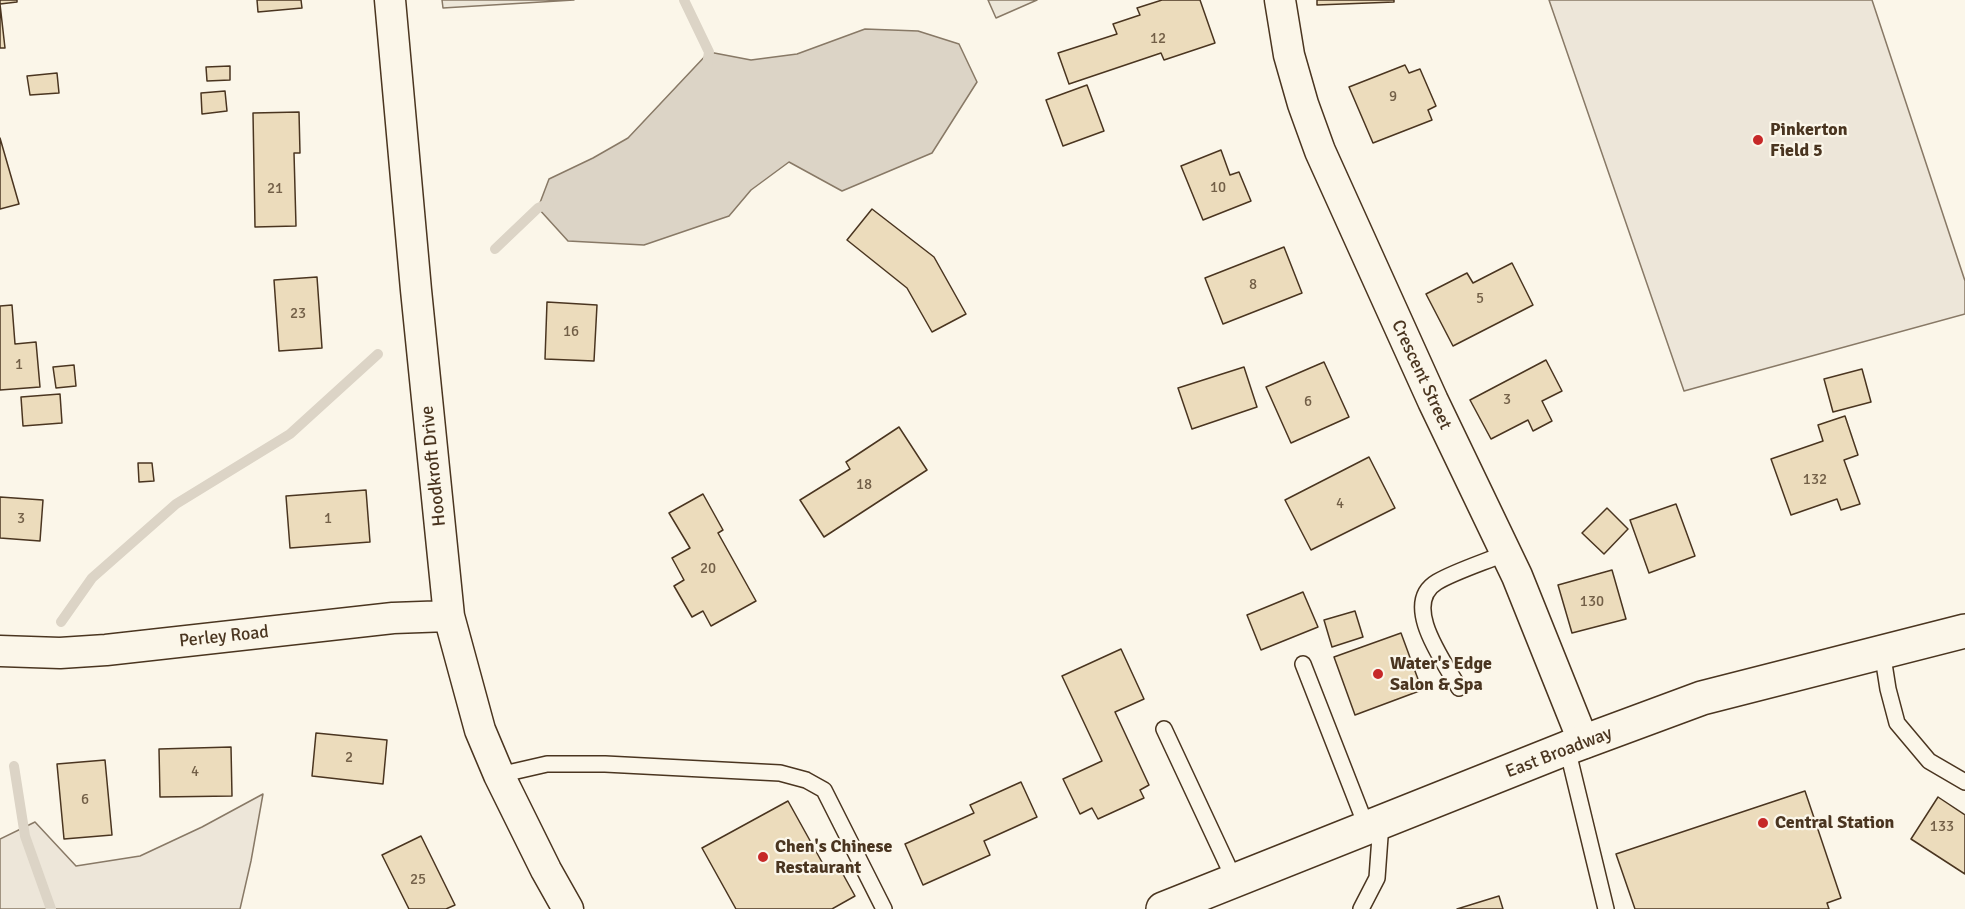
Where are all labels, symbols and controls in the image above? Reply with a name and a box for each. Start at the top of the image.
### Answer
house number: 12 [1150,30,1166,48]
house number: 9 [1389,88,1397,106]
place label: Pinkerton Field 5 [1770,119,1848,162]
marker: Pinkerton Field 5 [1751,133,1765,147]
house number: 10 [1210,179,1226,197]
house number: 21 [267,180,283,198]
house number: 8 [1249,276,1257,294]
house number: 5 [1476,290,1484,308]
house number: 23 [290,305,306,323]
street label: Crescent Street [1386,317,1456,433]
house number: 16 [563,323,579,341]
house number: 1 [15,356,23,374]
house number: 3 [1503,391,1511,409]
house number: 6 [1304,393,1312,411]
street label: Hoodkroft Drive [417,405,451,527]
house number: 132 [1803,471,1827,489]
house number: 18 [856,476,872,494]
house number: 4 [1336,495,1344,513]
house number: 3 [17,510,25,528]
house number: 1 [324,510,332,528]
house number: 20 [700,560,716,578]
house number: 130 [1580,593,1604,611]
street label: Perley Road [178,622,270,652]
place label: Water's Edge Salon & Spa [1390,653,1492,696]
marker: Water's Edge Salon & Spa [1371,667,1385,681]
street label: East Broadway [1503,723,1615,783]
house number: 2 [345,749,353,767]
house number: 4 [191,763,199,781]
house number: 6 [81,791,89,809]
place label: Central Station [1775,812,1894,834]
marker: Central Station [1756,816,1770,830]
house number: 133 [1930,818,1954,836]
place label: Chen's Chinese Restaurant [775,836,892,878]
marker: Chen's Chinese Restaurant [756,850,770,864]
house number: 25 [410,871,426,889]

